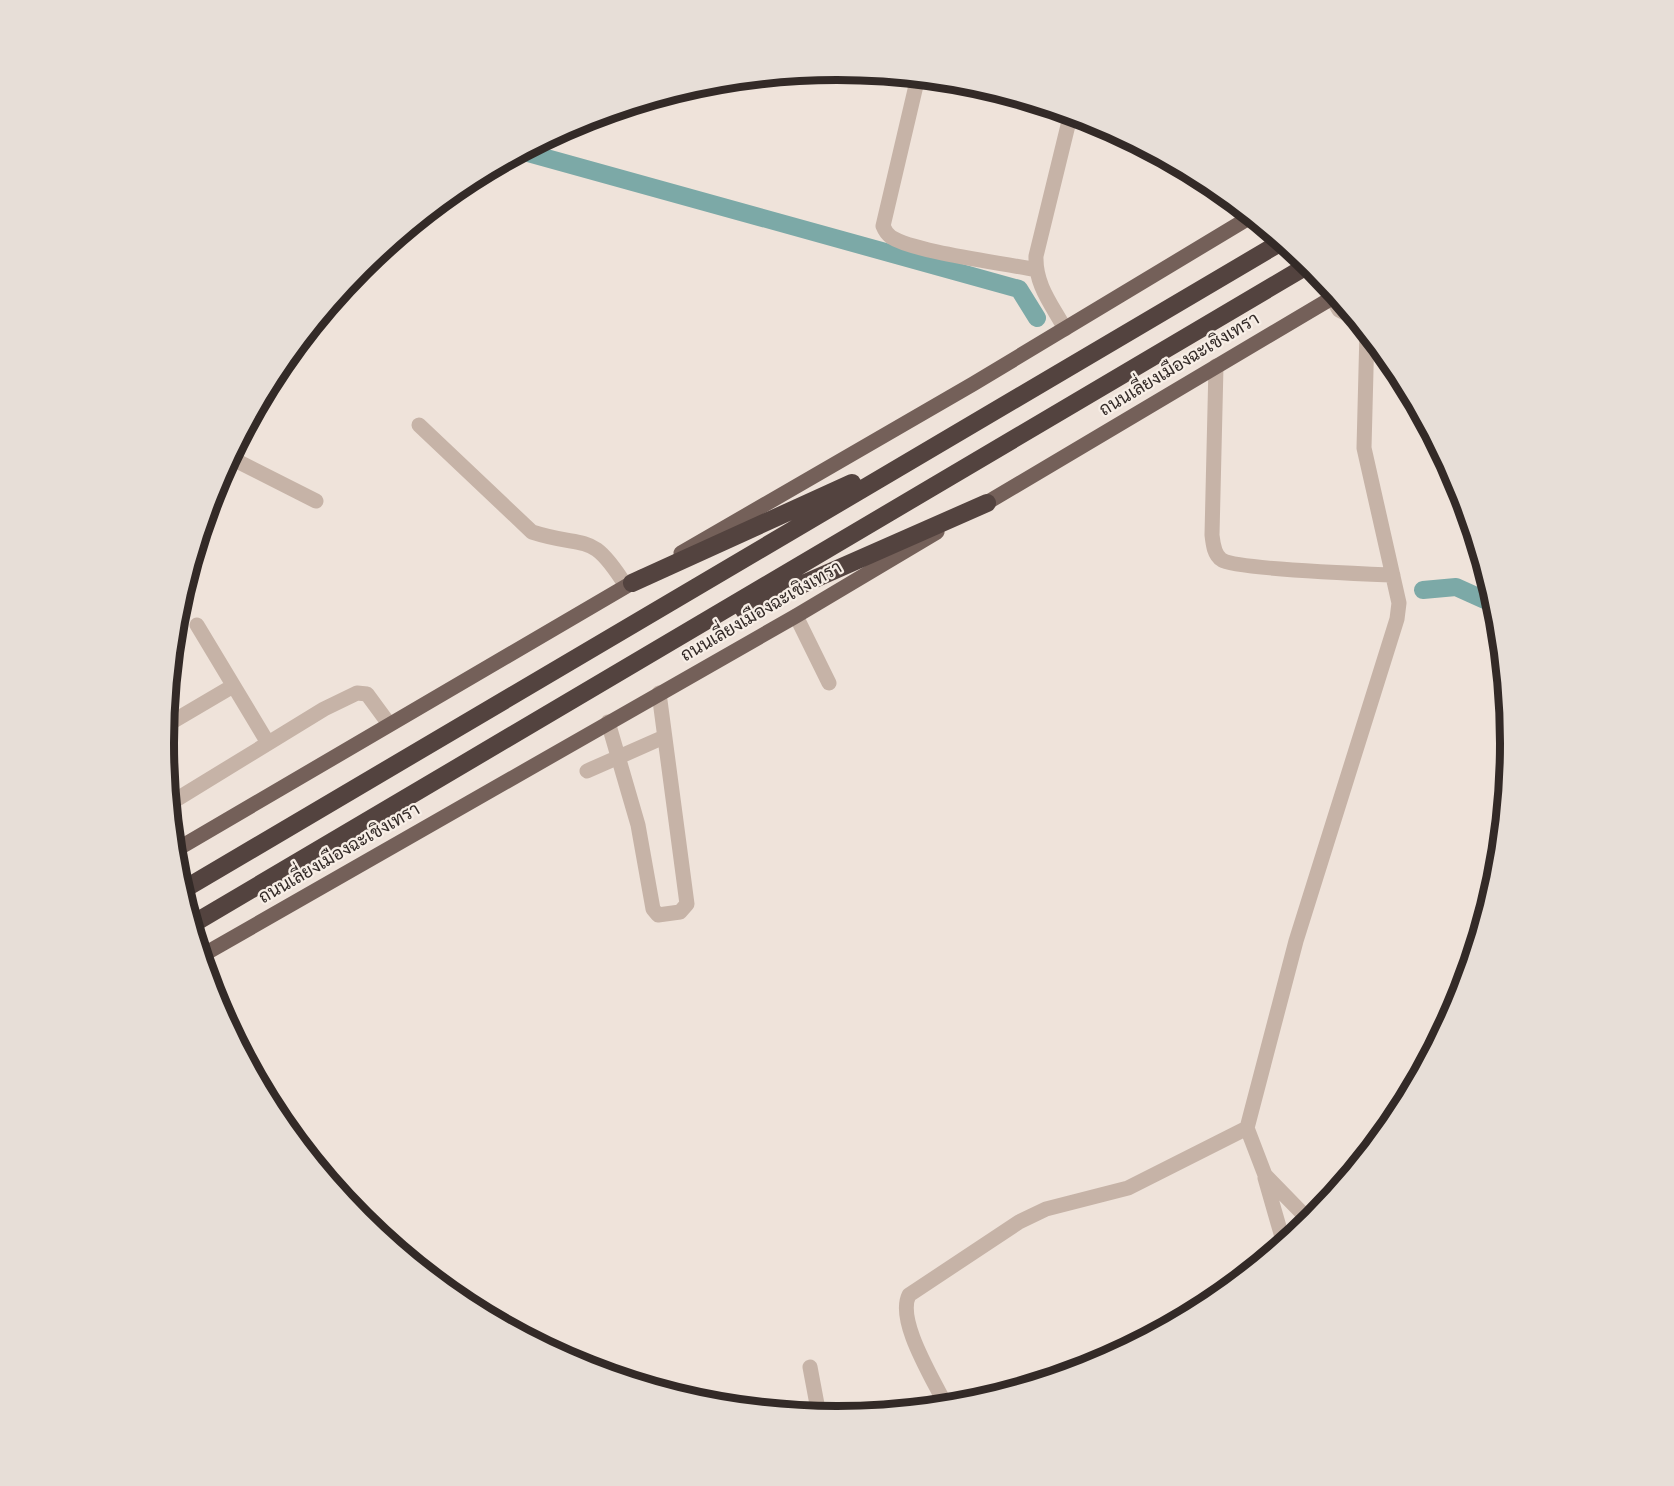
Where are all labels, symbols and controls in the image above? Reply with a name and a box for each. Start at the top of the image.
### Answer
street label: ถนนเลี่ยงเมืองฉะเชิงเทรา [1092,303,1263,420]
street label: ถนนเลี่ยงเมืองฉะเชิงเทรา [674,551,846,666]
street label: ถนนเลี่ยงเมืองฉะเชิงเทรา [252,793,424,908]

